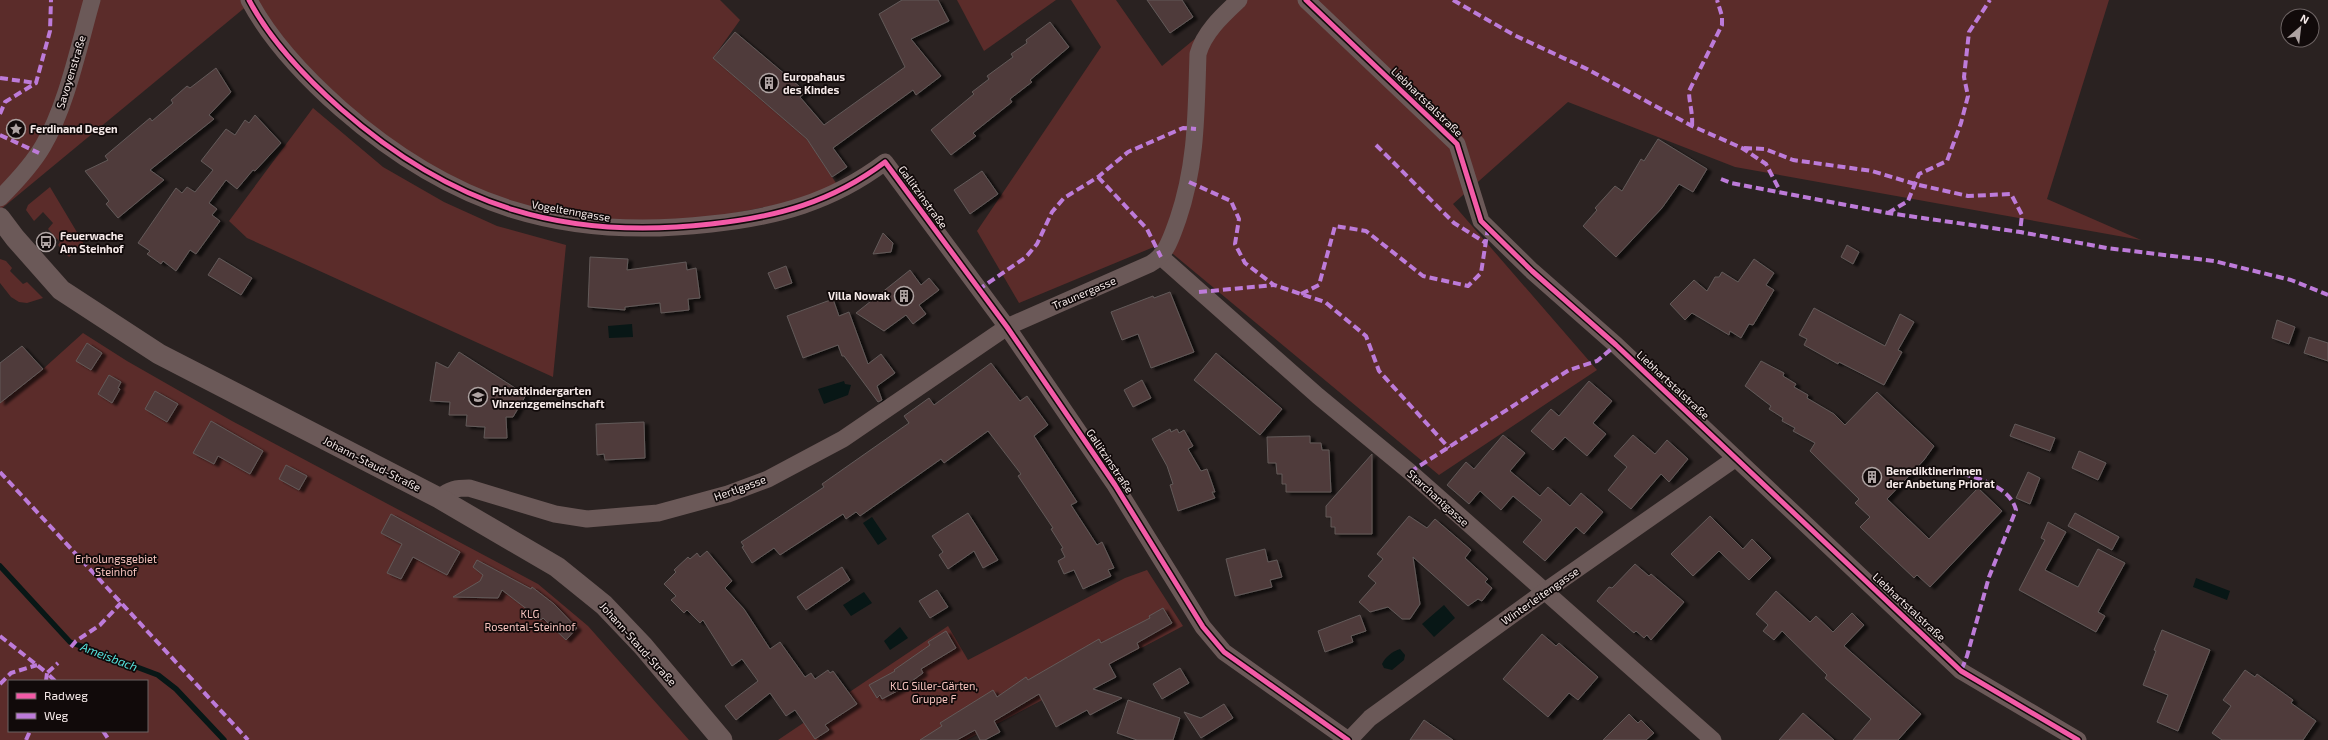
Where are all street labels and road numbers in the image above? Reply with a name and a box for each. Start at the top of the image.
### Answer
street label: Savoyenstraße [53,34,88,110]
street label: Liebhartstalstraße [1389,64,1466,139]
street label: Gallitzinstraße [896,163,951,231]
street label: Vogeltenngasse [531,197,612,224]
street label: Traunergasse [1050,273,1118,312]
street label: Liebhartstalstraße [1634,348,1712,422]
street label: Gallitzinstraße [1084,426,1137,495]
street label: Johann-Staud-Straße [321,433,423,494]
street label: Starchantgasse [1405,467,1472,529]
street label: Hertlgasse [712,472,768,503]
street label: Winterleitengasse [1498,564,1581,627]
street label: Liebhartstalstraße [1870,570,1948,644]
street label: Johann-Staud-Straße [597,599,679,688]

